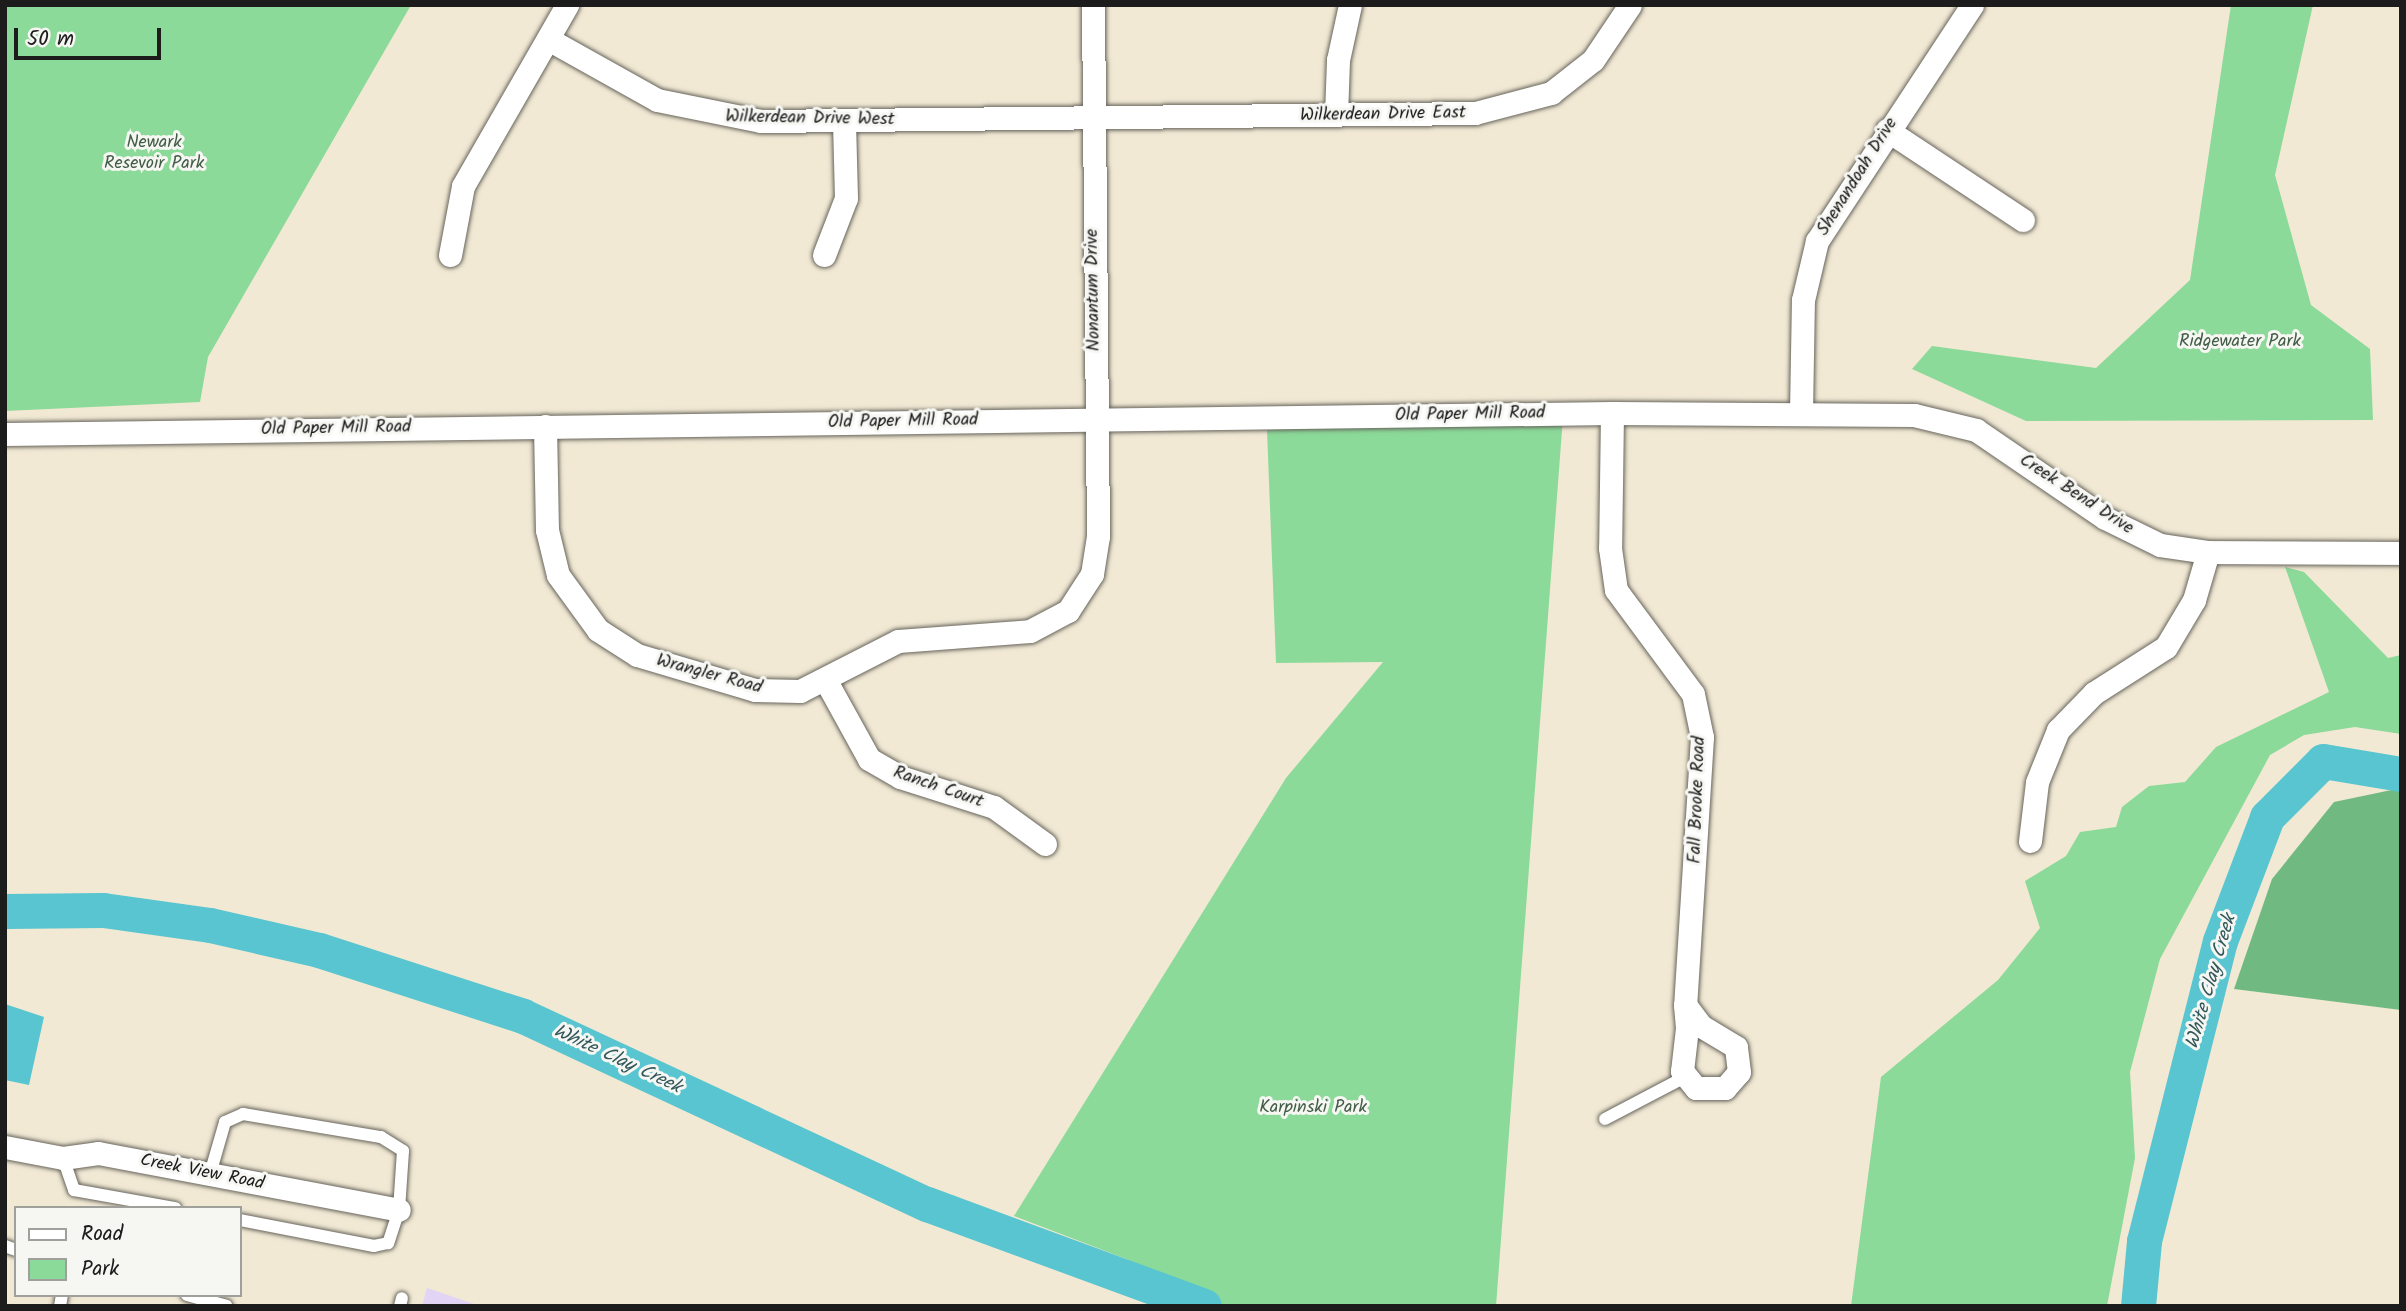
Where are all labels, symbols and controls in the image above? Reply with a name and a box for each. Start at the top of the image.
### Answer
scale bar [18,14,164,58]
text: 50 m [27,23,74,56]
street label: Wilkerdean Drive East [1300,103,1466,127]
street label: Wilkerdean Drive West [725,107,895,131]
street label: Shenandoah Drive [1813,114,1903,240]
park label: Newark Resevoir Park [104,133,204,176]
street label: Nonantum Drive [1082,228,1106,352]
park label: Ridgewater Park [2179,331,2301,353]
street label: Old Paper Mill Road [1395,403,1545,427]
street label: Old Paper Mill Road [828,410,978,434]
street label: Old Paper Mill Road [261,417,411,441]
street label: Creek Bend Drive [2015,450,2137,540]
street label: Wrangler Road [654,651,764,699]
street label: Fall Brooke Road [1685,736,1711,864]
street label: Ranch Court [890,762,986,814]
water label: White Clay Creek [2182,912,2242,1052]
water label: White Clay Creek [550,1020,684,1100]
park label: Karpinski Park [1259,1097,1367,1119]
street label: Creek View Road [138,1150,266,1196]
legend [14,1206,242,1297]
text: Road [81,1218,123,1251]
text: Park [81,1253,119,1286]

